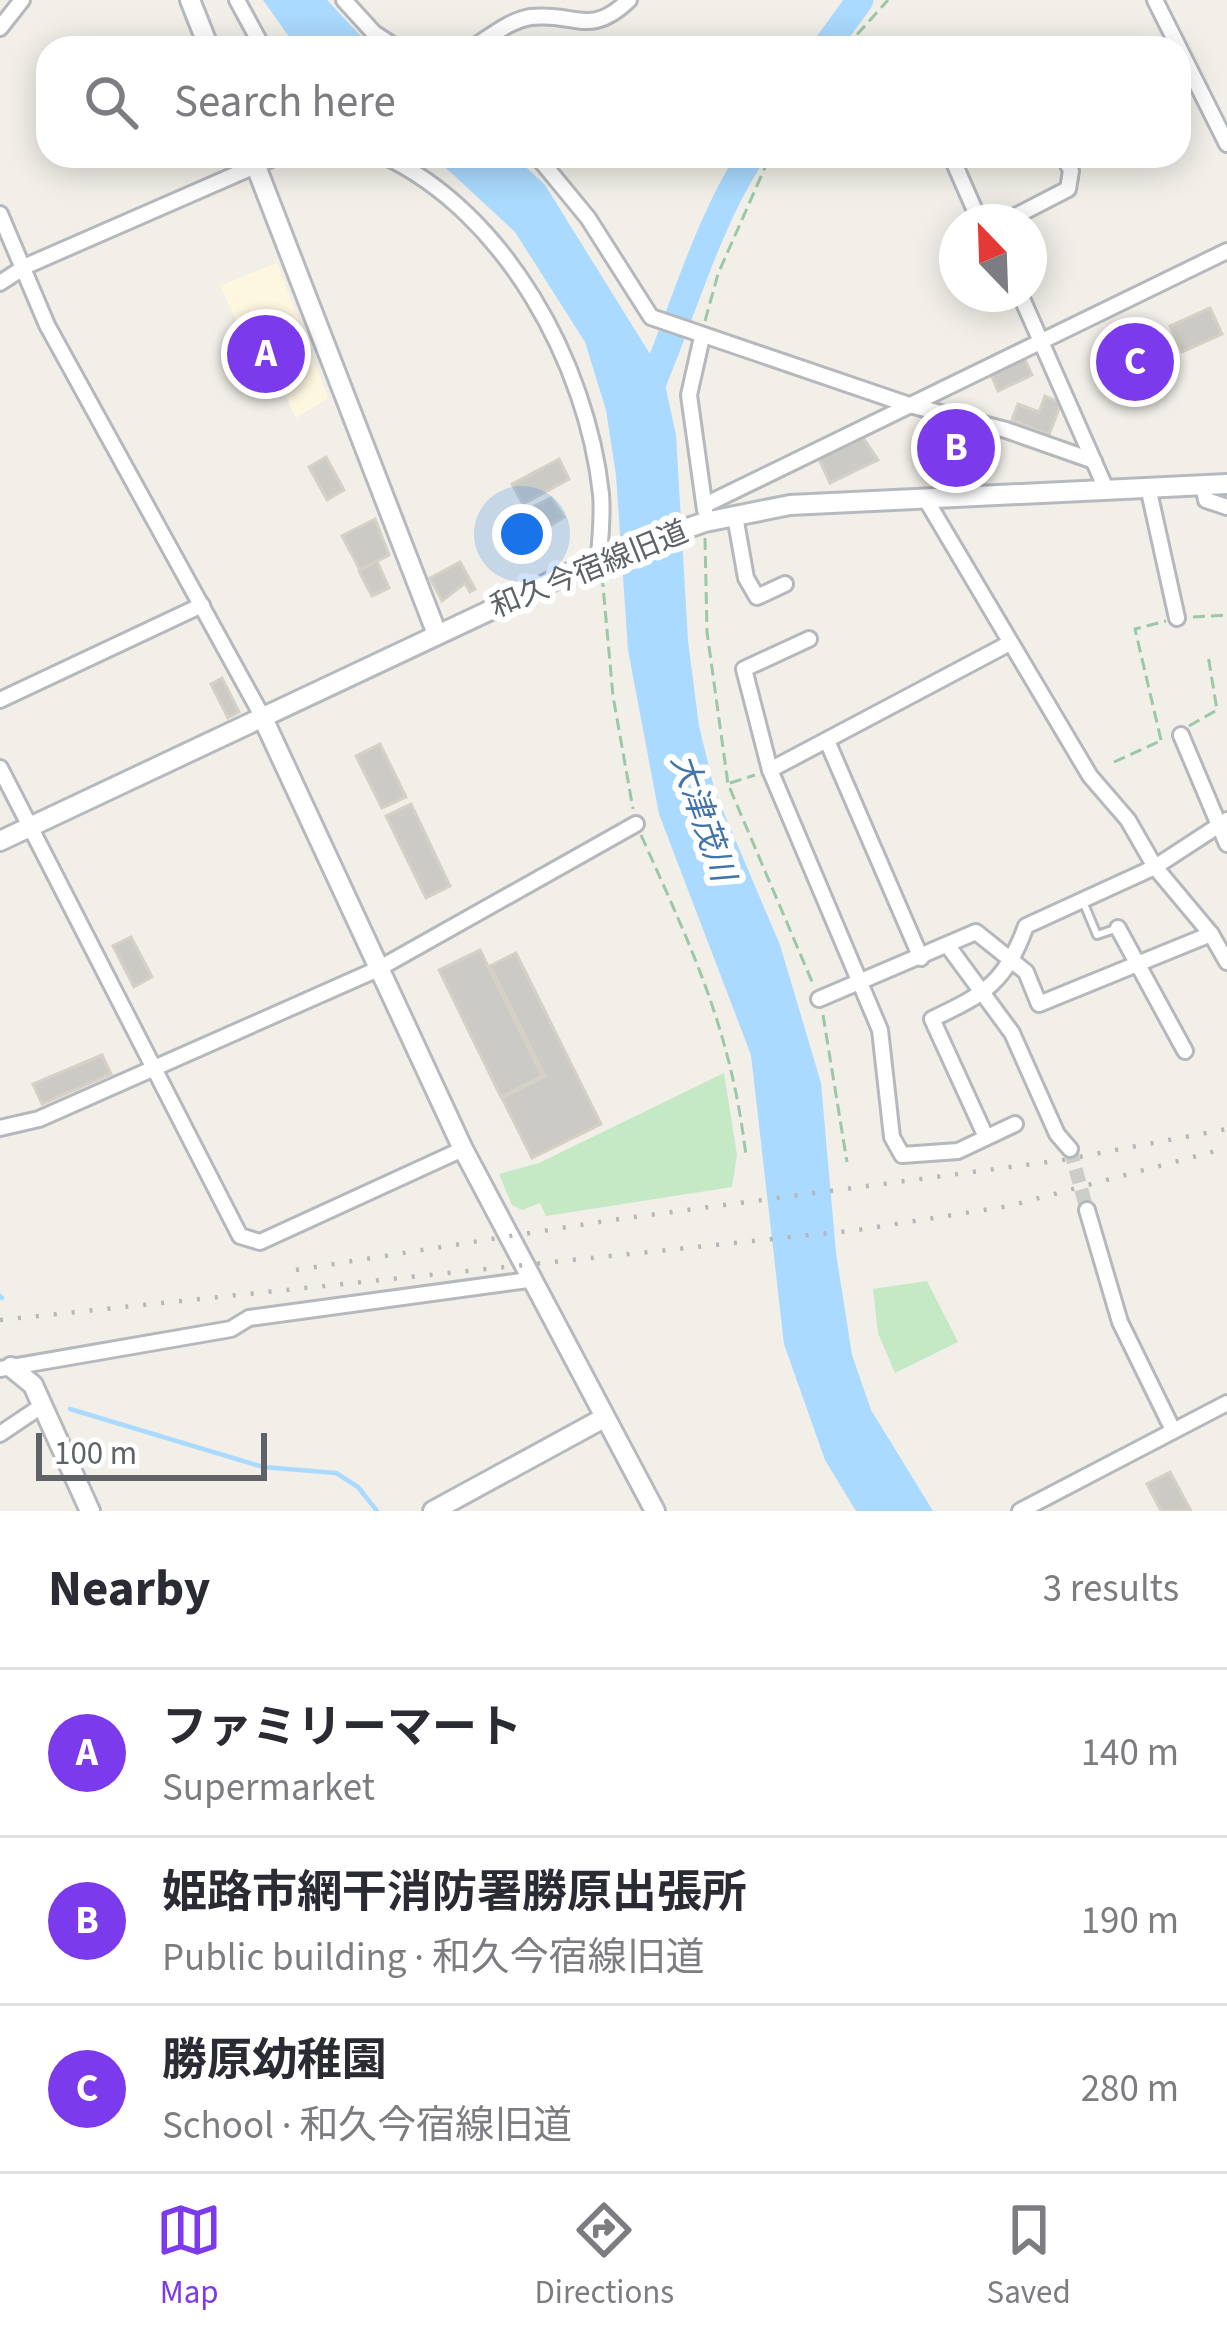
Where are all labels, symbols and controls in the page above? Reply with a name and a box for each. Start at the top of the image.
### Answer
search box [36,36,1191,168]
icon: search [78,69,144,135]
text: Search here [174,70,396,134]
north arrow [939,204,1047,312]
pin: A [227,309,305,399]
pin: C [1096,317,1174,407]
pin: B [917,403,995,493]
your location [492,504,552,564]
street label: 和久今宿線旧道 [484,510,695,629]
water label: 大津茂川 [659,747,747,890]
scale bar [36,1427,267,1480]
text: 100 m [54,1430,137,1477]
text: Nearby [48,1553,210,1625]
text: 3 results [1043,1561,1179,1617]
text: ファミリーマート [162,1696,522,1760]
text: A [76,1725,98,1781]
text: 140 m [1081,1725,1179,1781]
text: Supermarket [162,1760,375,1816]
text: 姫路市網干消防署勝原出張所 [162,1861,747,1925]
text: B [75,1893,99,1949]
text: 190 m [1081,1893,1179,1949]
text: Public building · 和久今宿線旧道 [162,1930,705,1986]
text: 勝原幼稚園 [162,2029,387,2093]
text: C [76,2061,98,2117]
text: 280 m [1081,2061,1179,2117]
text: School · 和久今宿線旧道 [162,2098,572,2154]
tab: Map [156,2197,222,2316]
tab: Directions [535,2197,674,2316]
tab: Saved [987,2197,1071,2316]

